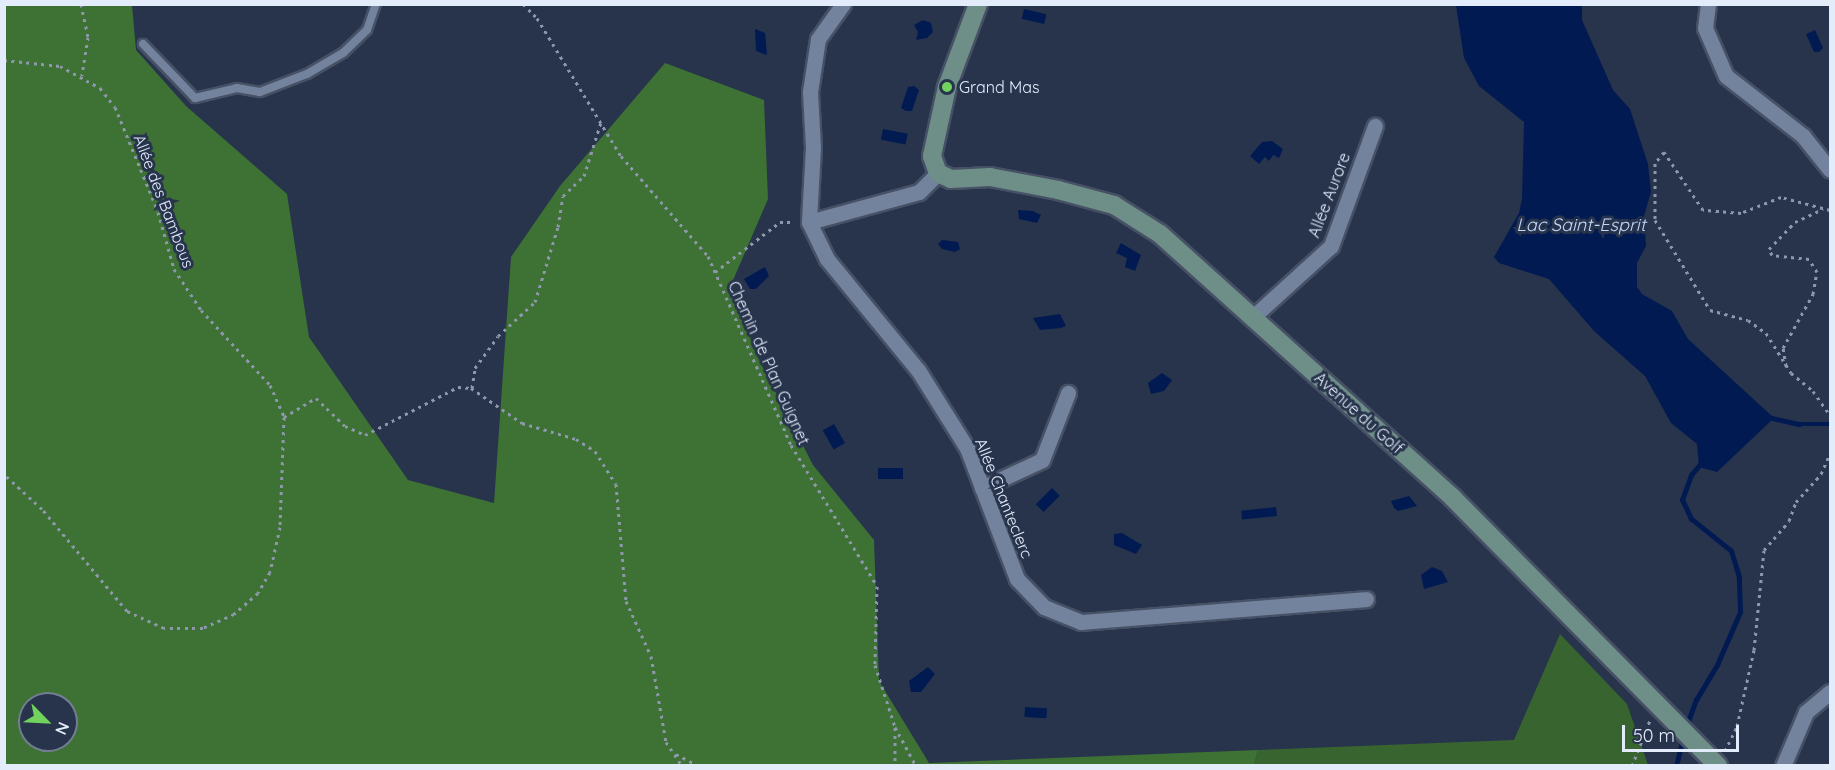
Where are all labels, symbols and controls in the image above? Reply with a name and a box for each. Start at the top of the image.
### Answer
place label: Grand Mas [959,77,1040,97]
marker: Grand Mas [940,80,954,94]
street label: Allée des Bambous [130,132,198,270]
street label: Allée Aurore [1304,150,1354,240]
water label: Lac Saint-Esprit [1516,214,1646,236]
street label: Chemin de Plan Guignet [724,278,814,448]
street label: Avenue du Golf [1311,368,1407,458]
street label: Allée Chanteclerc [971,435,1037,561]
north arrow [18,692,78,752]
scale bar [1625,713,1742,751]
text: N [51,719,74,738]
text: 50 m [1633,724,1675,747]

